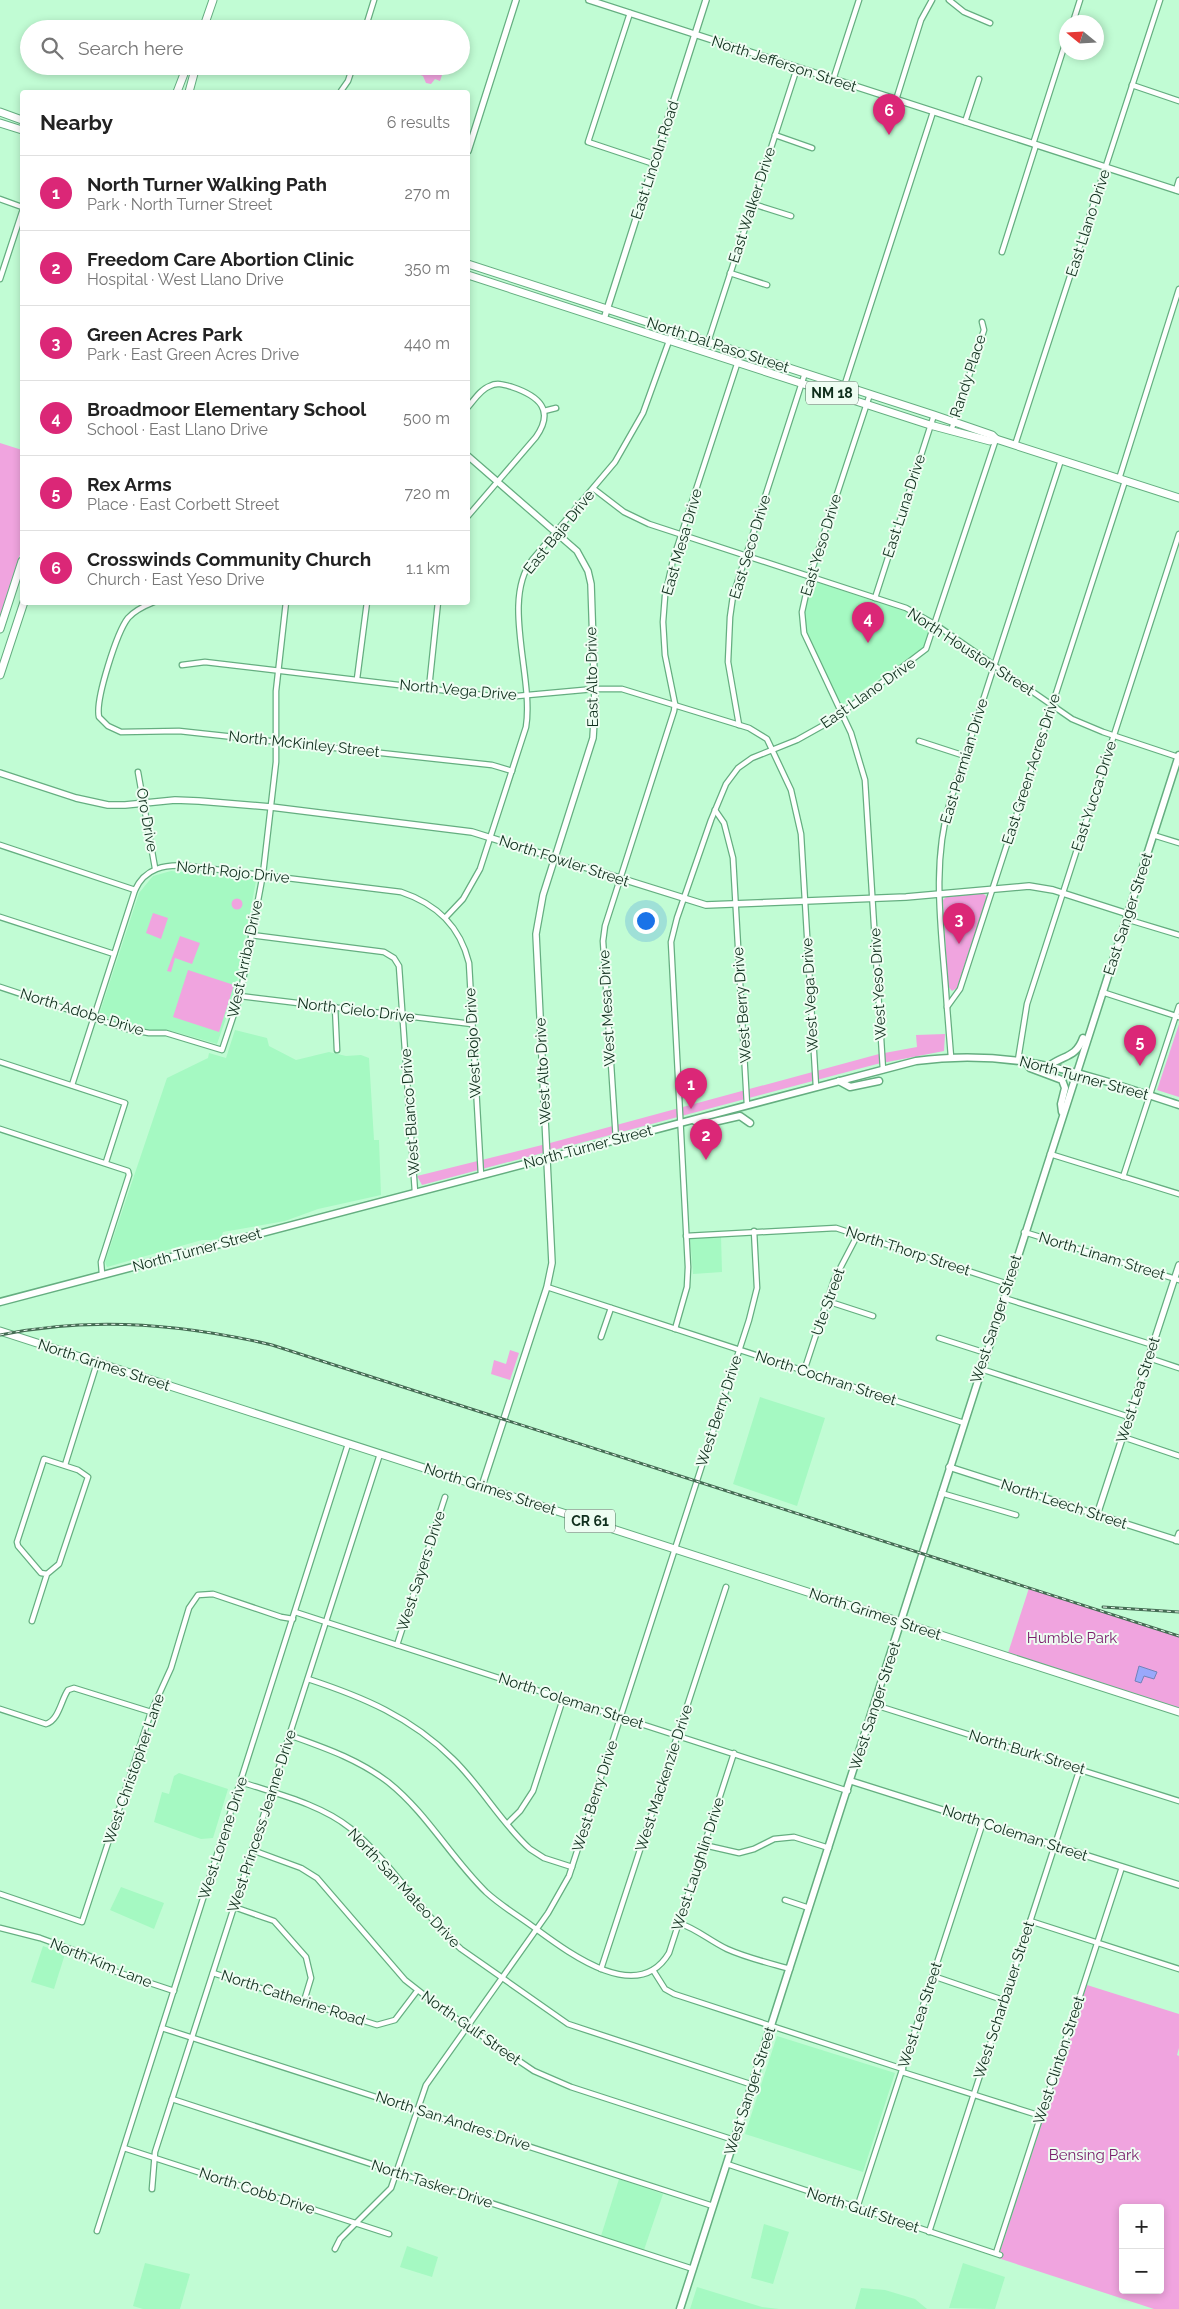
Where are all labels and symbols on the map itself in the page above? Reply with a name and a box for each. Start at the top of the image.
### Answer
north arrow [1059,15,1104,60]
street label: North Jefferson Street [709,32,859,96]
pin: 6 [873,94,905,135]
street label: East Lincoln Road [627,98,683,222]
street label: East Walker Drive [725,145,779,265]
street label: East Llano Drive [1062,167,1114,279]
street label: North Dal Paso Street [645,313,791,377]
street label: Randy Place [946,332,990,420]
road number: NM 18 [806,382,858,404]
street label: East Luna Drive [879,452,929,560]
street label: East Baja Drive [520,486,598,578]
street label: East Mesa Drive [658,486,706,597]
street label: East Yeso Drive [797,492,845,598]
street label: East Seco Drive [726,493,774,601]
pin: 4 [852,602,884,643]
street label: North Houston Street [904,604,1038,700]
street label: East Alto Drive [582,626,602,727]
street label: East Llano Drive [817,653,919,732]
street label: North Vega Drive [399,676,518,704]
street label: East Green Acres Drive [998,691,1064,847]
street label: East Permian Drive [936,696,992,826]
street label: North McKinley Street [227,727,381,761]
street label: East Yucca Drive [1068,738,1120,853]
street label: Oro Drive [133,787,162,854]
street label: North Fowler Street [497,831,631,891]
street label: East Sanger Street [1100,850,1156,978]
street label: North Rojo Drive [176,857,291,887]
street label: West Arriba Drive [224,898,266,1020]
pin: 3 [943,903,975,944]
your location [633,908,659,934]
street label: West Yeso Drive [866,927,890,1040]
street label: West Vega Drive [798,937,822,1052]
street label: West Berry Drive [729,946,755,1064]
street label: West Mesa Drive [595,949,619,1067]
street label: North Adobe Drive [18,985,146,1039]
street label: West Rojo Drive [461,987,485,1098]
street label: North Cielo Drive [296,994,416,1026]
street label: West Alto Drive [531,1017,555,1125]
pin: 5 [1124,1025,1156,1066]
street label: West Blanco Drive [397,1048,423,1176]
street label: North Turner Street [1018,1052,1150,1104]
pin: 1 [675,1068,707,1109]
pin: 2 [690,1119,722,1160]
street label: North Turner Street [522,1121,654,1173]
street label: North Thorp Street [844,1222,972,1280]
street label: North Turner Street [131,1224,263,1276]
street label: North Linam Street [1037,1228,1167,1284]
street label: West Sanger Street [967,1252,1025,1386]
street label: Ute Street [808,1266,848,1338]
street label: North Grimes Street [36,1335,172,1395]
street label: West Lea Street [1112,1335,1164,1445]
street label: North Cochran Street [753,1347,899,1409]
street label: West Berry Drive [692,1353,746,1469]
street label: North Grimes Street [422,1459,558,1519]
street label: North Leech Street [999,1475,1129,1533]
street label: West Sayers Drive [393,1508,449,1633]
road number: CR 61 [565,1510,615,1532]
street label: North Grimes Street [807,1584,943,1644]
park label: Humble Park [1027,1629,1117,1647]
street label: West Sanger Street [846,1639,904,1773]
street label: North Coleman Street [496,1669,646,1733]
street label: West Christopher Lane [100,1691,168,1847]
street label: West Mackenzie Drive [632,1702,696,1854]
street label: North Burk Street [967,1726,1087,1778]
street label: West Princess Jeanne Drive [224,1727,300,1915]
street label: West Berry Drive [568,1738,622,1854]
street label: West Lorene Drive [195,1774,251,1902]
street label: West Laughlin Drive [668,1795,728,1933]
street label: North Coleman Street [940,1801,1090,1865]
street label: North San Mateo Drive [344,1825,464,1952]
street label: West Scharbauer Street [970,1919,1038,2081]
street label: North Kim Lane [47,1934,155,1992]
street label: West Lea Street [894,1960,946,2070]
street label: North Catherine Road [219,1966,367,2030]
street label: North Gulf Street [418,1987,524,2069]
street label: West Clinton Street [1030,1994,1088,2126]
street label: West Sanger Street [721,2024,779,2158]
street label: North San Andres Drive [373,2087,533,2155]
park label: Bensing Park [1049,2146,1139,2164]
street label: North Tasker Drive [369,2156,495,2212]
street label: North Cobb Drive [197,2164,317,2218]
street label: North Gulf Street [805,2183,921,2237]

